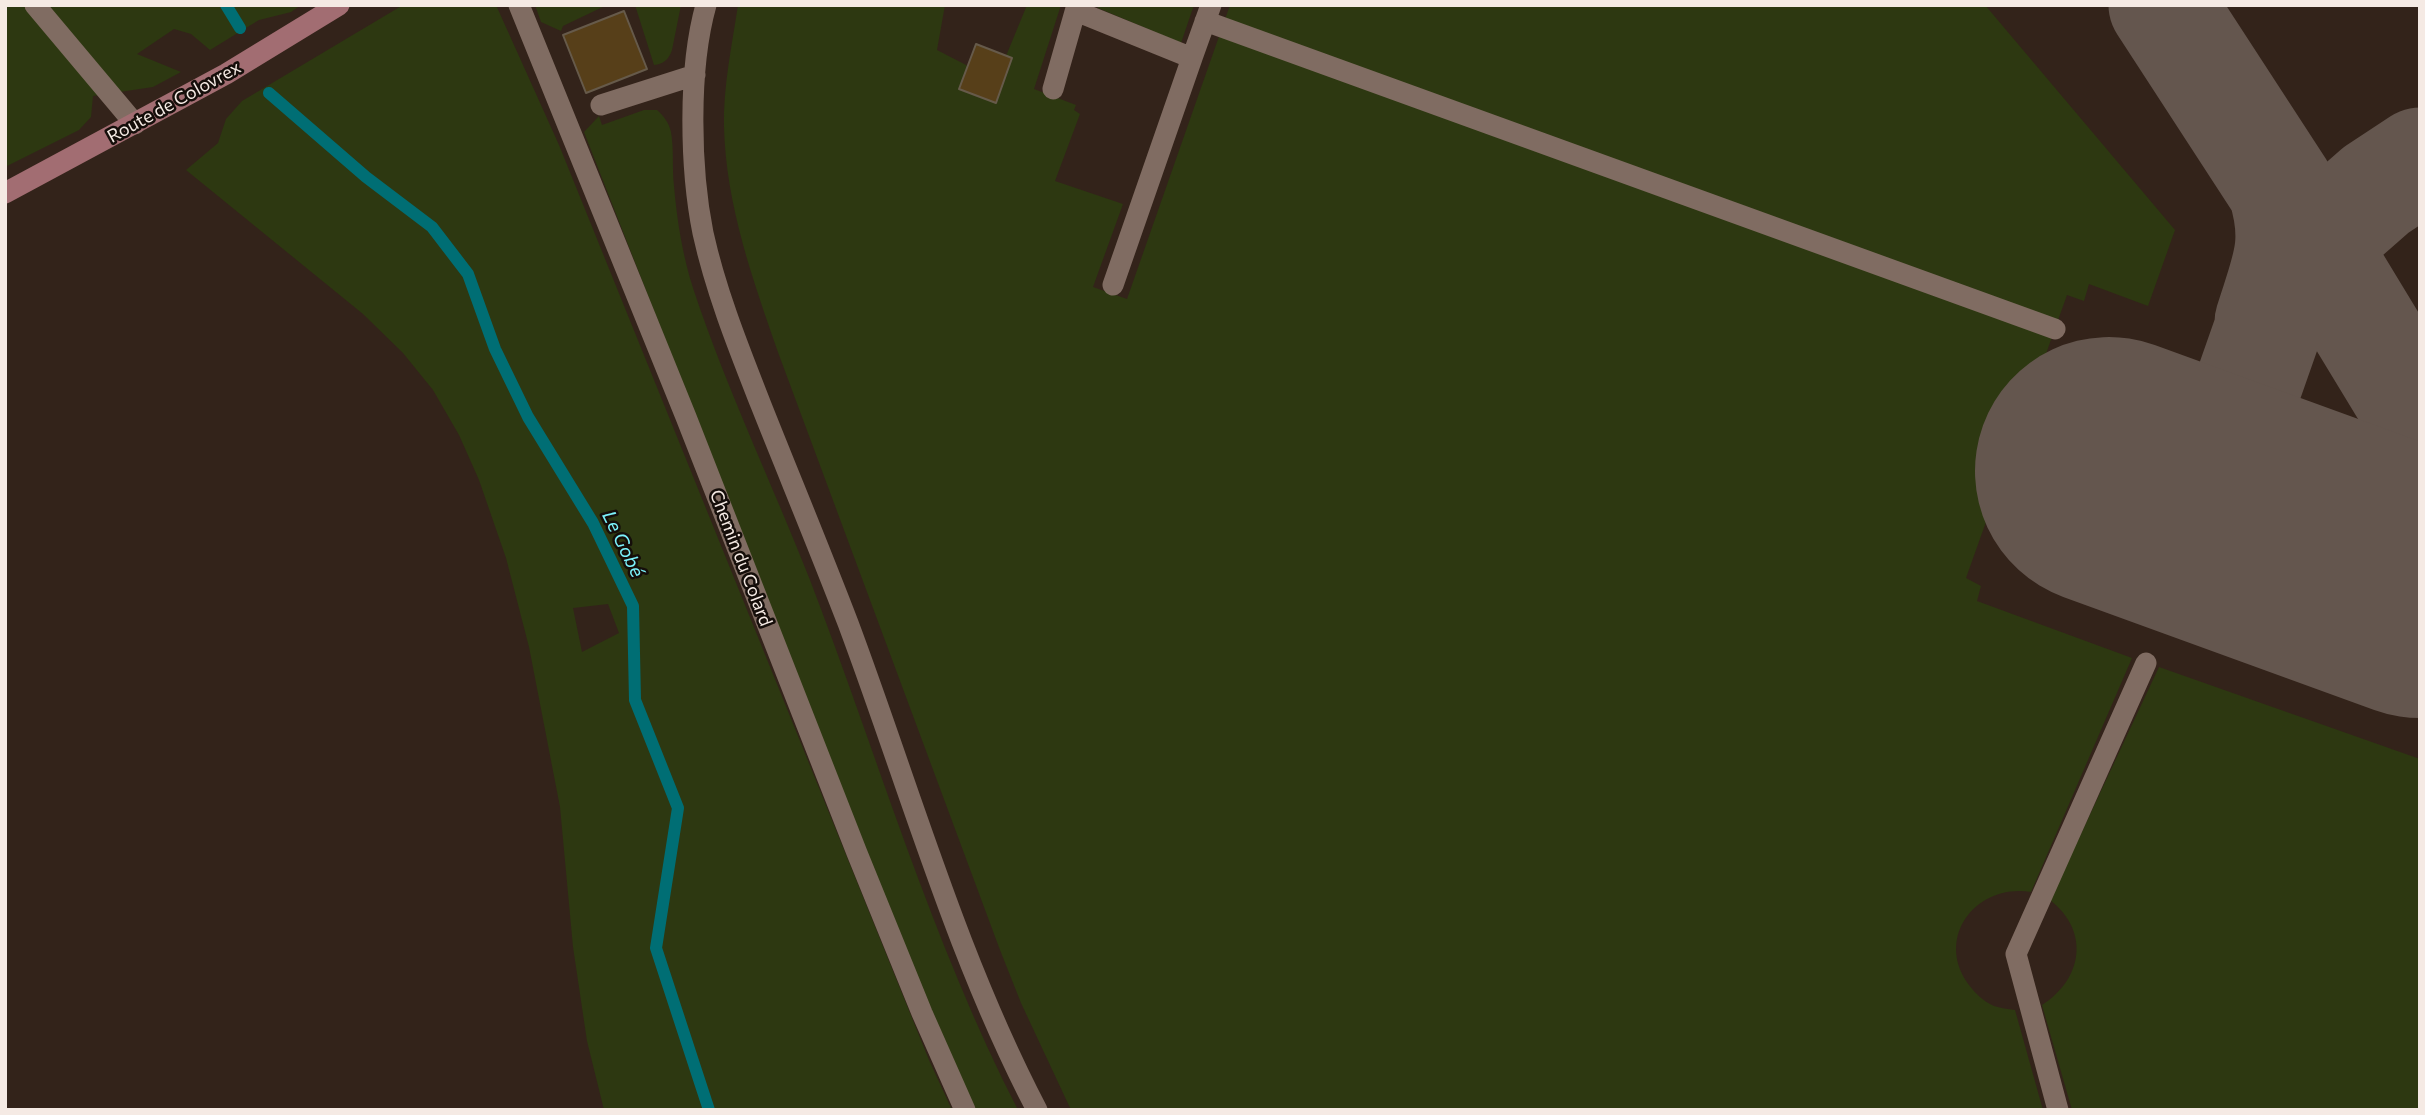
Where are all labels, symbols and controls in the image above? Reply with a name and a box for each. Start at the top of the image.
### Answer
street label: Route de Colovrex [104,56,244,148]
street label: Chemin du Colard [705,487,777,629]
water label: Le Gobé [597,507,649,581]

